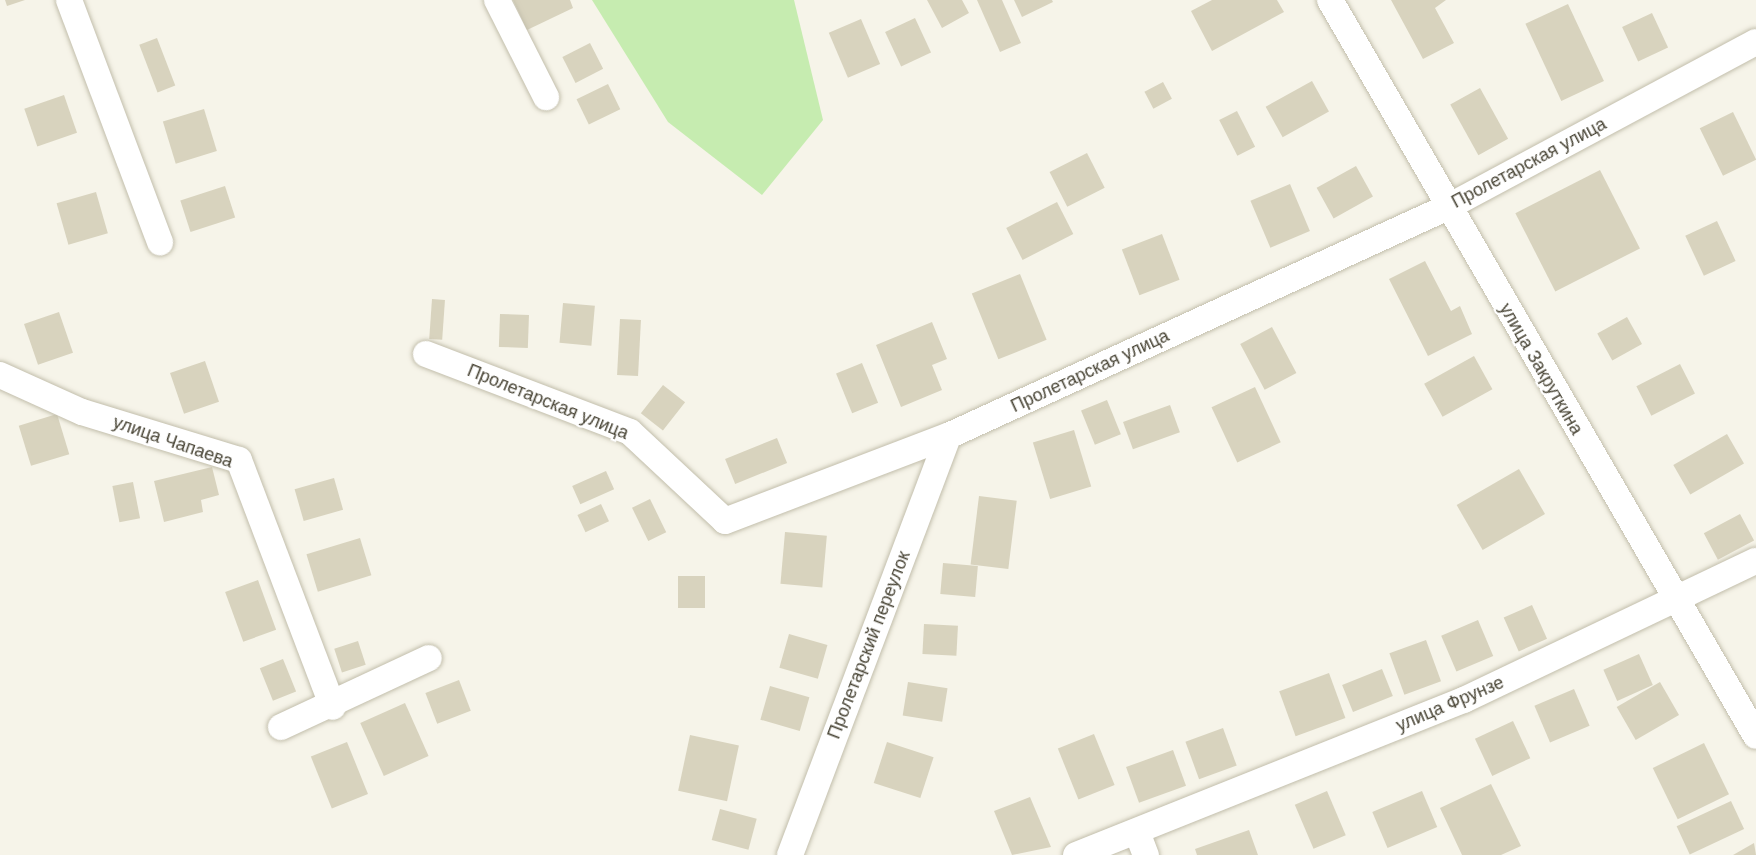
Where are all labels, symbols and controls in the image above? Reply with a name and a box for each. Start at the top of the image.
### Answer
street label: Пролетарская улица [1448,113,1610,213]
street label: улица Закруткина [1495,299,1587,439]
street label: Пролетарская улица [1007,325,1173,417]
street label: Пролетарская улица [464,360,632,444]
street label: улица Чапаева [110,411,236,473]
street label: Пролетарский переулок [823,548,915,742]
street label: улица Фрунзе [1393,672,1507,736]

